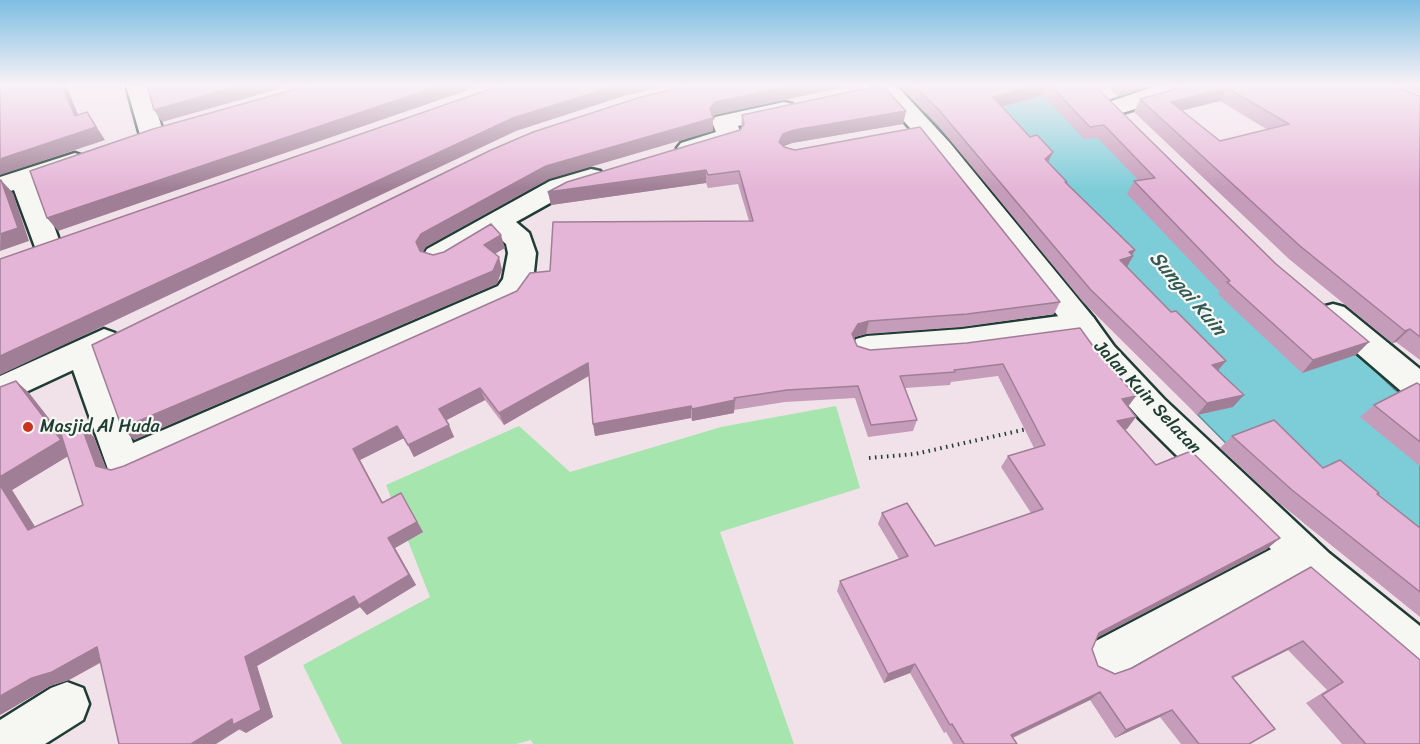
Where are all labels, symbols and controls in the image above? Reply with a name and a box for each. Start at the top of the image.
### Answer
water label: Sungai Kuin [1144,247,1230,341]
street label: Jalan Kuin Selatan [1089,337,1205,459]
place label: Masjid Al Huda [40,416,160,438]
marker: Masjid Al Huda [21,420,35,434]

